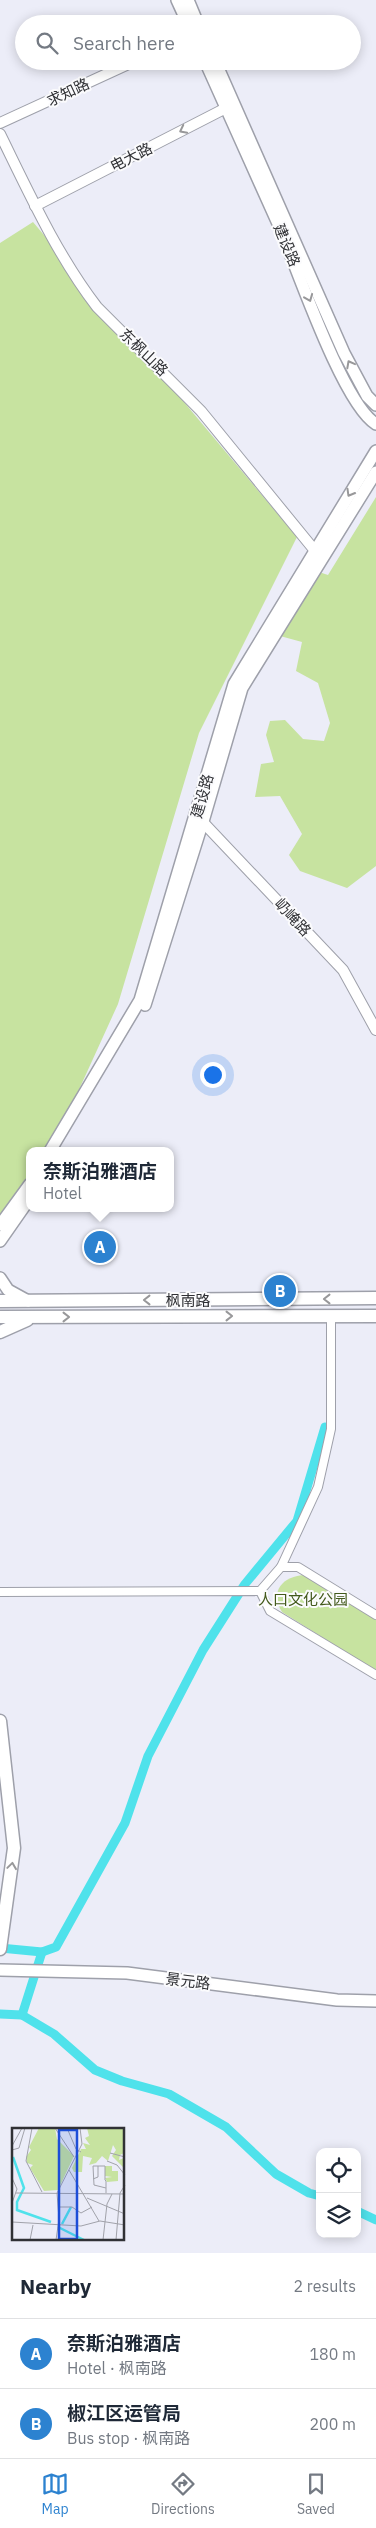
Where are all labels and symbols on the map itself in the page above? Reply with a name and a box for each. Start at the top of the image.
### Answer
street label: 求知路 [44,74,92,110]
one-way arrow [179,124,188,134]
street label: 电大路 [107,138,155,176]
street label: 建设路 [269,221,305,269]
one-way arrow [303,293,313,302]
street label: 东枫山路 [116,324,172,380]
one-way arrow [346,361,356,370]
one-way arrow [347,487,357,496]
street label: 建设路 [187,772,217,820]
street label: 屷崦路 [271,894,315,940]
your location [200,1062,226,1088]
pin: A [84,1228,116,1266]
pin: B [264,1272,296,1310]
street label: 枫南路 [165,1291,211,1310]
one-way arrow [323,1294,331,1304]
one-way arrow [143,1295,151,1305]
one-way arrow [225,1311,233,1321]
one-way arrow [62,1312,70,1322]
park label: 人口文化公园 [258,1590,348,1609]
one-way arrow [6,1861,16,1870]
street label: 景元路 [165,1969,211,1993]
inset map [12,2128,125,2240]

